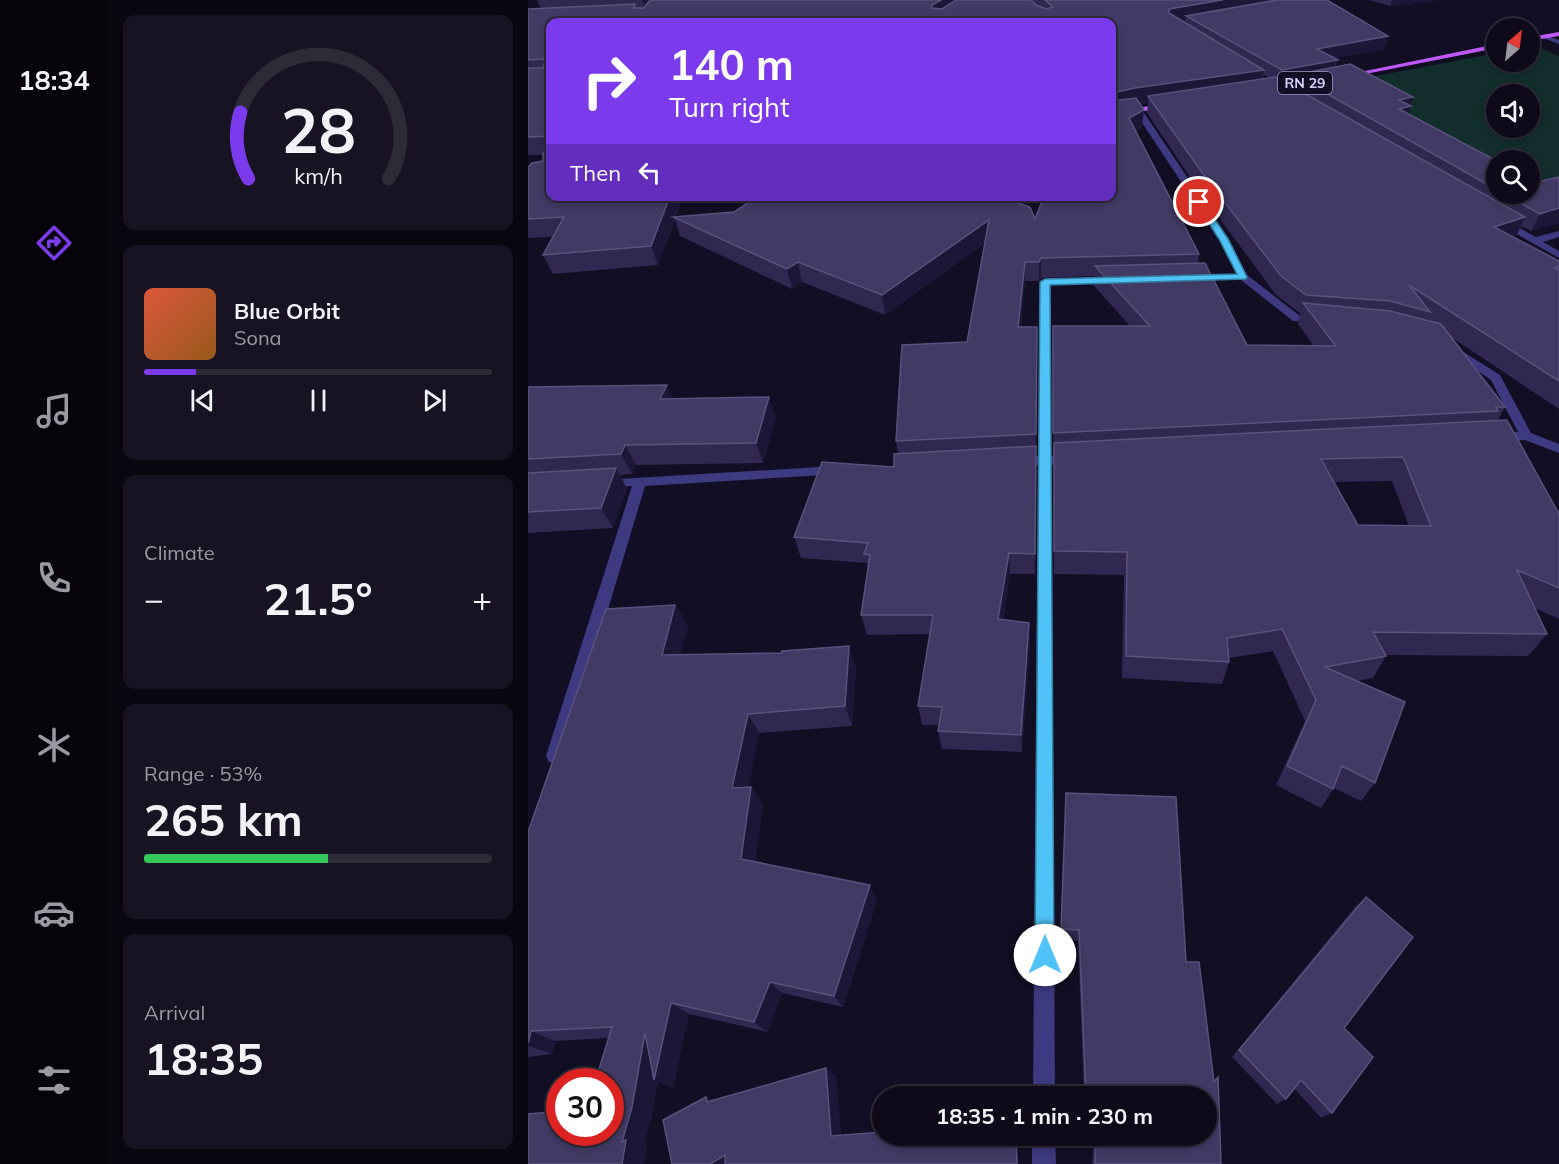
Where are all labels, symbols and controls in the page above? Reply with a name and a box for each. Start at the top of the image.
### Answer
north arrow [1486,18,1540,72]
map controls [1486,18,1540,204]
text: 140 m [669,38,794,91]
icon: right [570,42,648,120]
text: 18:34 [18,63,90,97]
road number: RN 29 [1278,72,1332,94]
button: sound [1486,84,1540,138]
text: Turn right [669,90,789,124]
text: 28 [281,91,355,170]
button: search [1486,150,1540,204]
icon: left [633,156,666,189]
text: Then [570,159,621,187]
text: km/h [294,163,342,190]
pin [1173,176,1224,227]
icon: arrive [1182,185,1215,218]
icon: directions [33,222,75,264]
text: Blue Orbit [234,297,340,325]
text: Sona [234,325,282,350]
icon: previous [186,384,219,417]
icon: pause [302,384,335,417]
icon: next [418,384,451,417]
icon: music [33,390,75,432]
text: Climate [144,540,215,565]
icon: phone [33,557,75,599]
text: 21.5° [263,570,373,626]
text: − [144,578,164,619]
text: + [472,578,492,619]
icon: climate [33,724,75,766]
text: Range · 53% [144,761,262,786]
text: 265 km [144,791,303,847]
icon: car [33,892,75,934]
position arrow [1013,923,1077,987]
text: Arrival [144,1000,205,1025]
text: 18:35 [144,1030,263,1086]
icon: filters [33,1059,75,1101]
speed limit sign: 30 [546,1068,624,1146]
text: 18:35 · 1 min · 230 m [936,1102,1153,1130]

